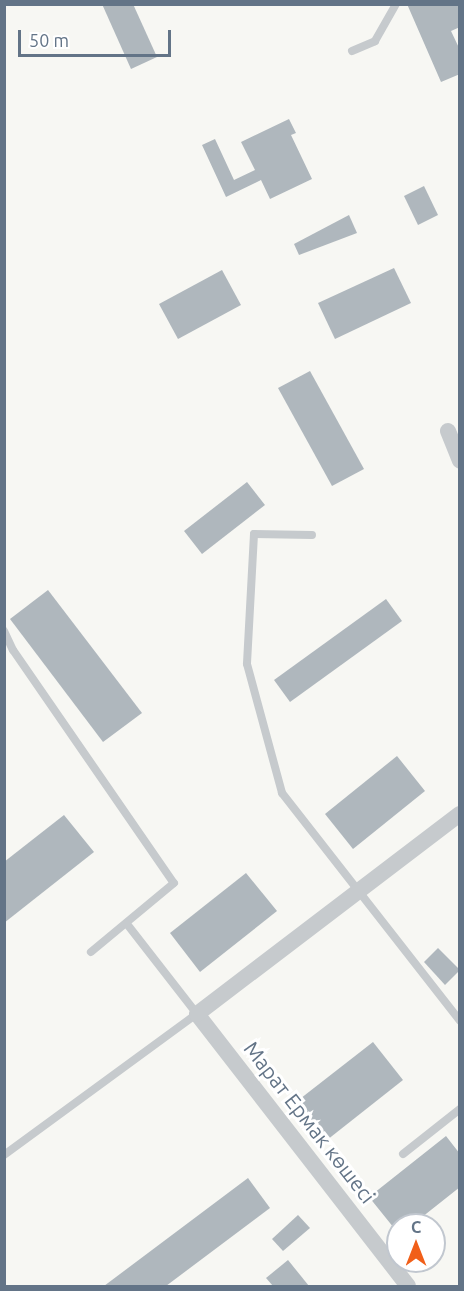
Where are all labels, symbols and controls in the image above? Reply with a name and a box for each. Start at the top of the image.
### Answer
scale bar [21,18,174,56]
text: 50 m [29,30,69,50]
street label: Марат Ермак көшесі [239,1036,381,1208]
north arrow [386,1213,446,1273]
text: С [411,1218,421,1236]

